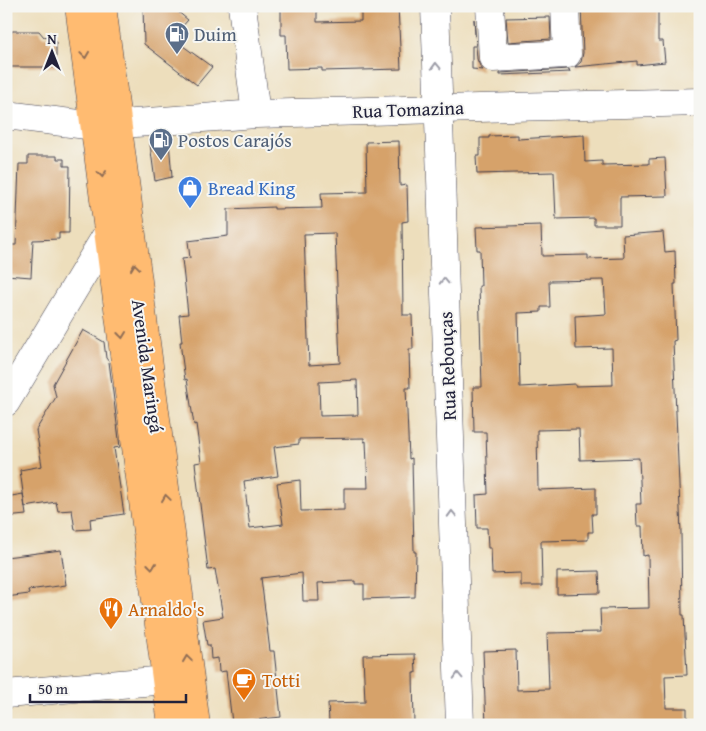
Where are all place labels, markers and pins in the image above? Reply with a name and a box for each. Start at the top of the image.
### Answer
place label: Duim [194,20,237,48]
fuel station icon: Duim [164,21,190,55]
place label: Postos Carajós [178,126,292,154]
fuel station icon: Postos Carajós [148,127,174,161]
place label: Bread King [208,174,296,202]
shop icon: Bread King [177,175,203,209]
place label: Arnaldo's [128,595,205,623]
restaurant icon: Arnaldo's [98,596,124,630]
place label: Totti [262,666,300,694]
cafe icon: Totti [231,667,257,701]

